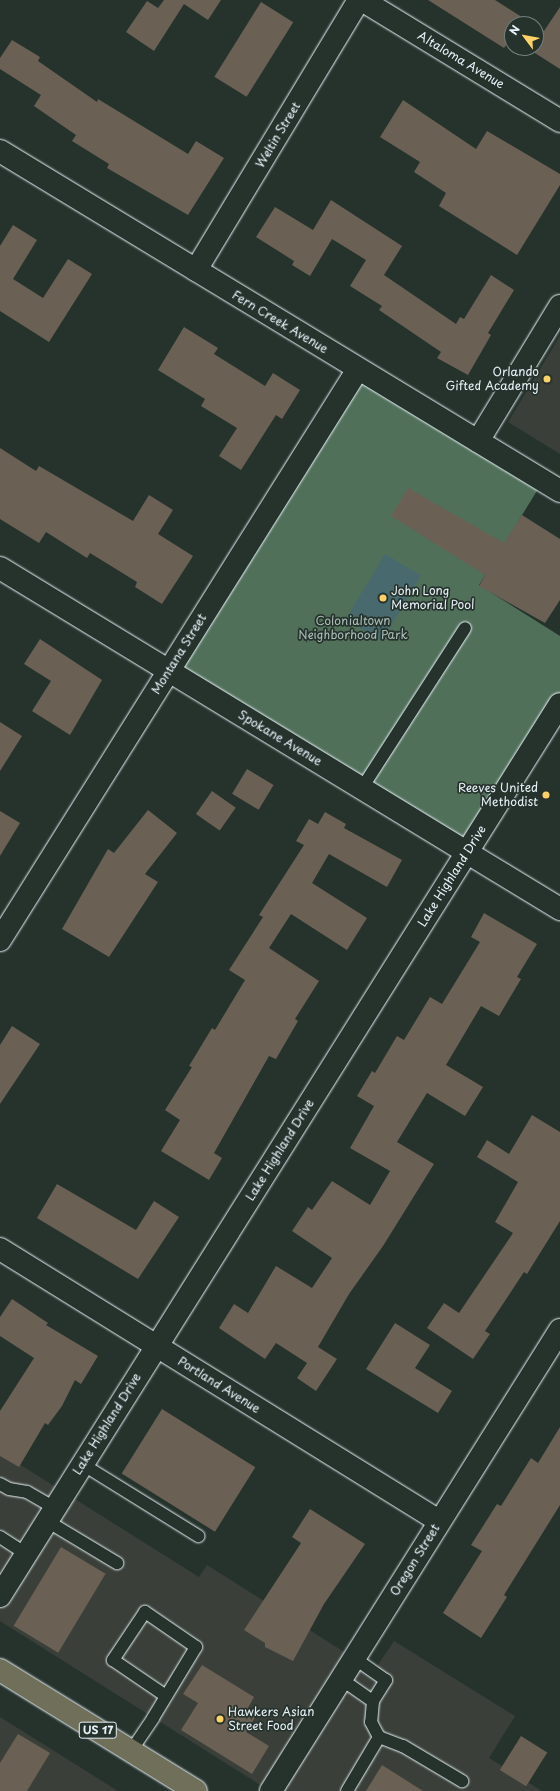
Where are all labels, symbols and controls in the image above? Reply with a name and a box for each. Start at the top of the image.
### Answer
north arrow [504,16,544,56]
text: N [505,22,524,38]
street label: Altaloma Avenue [415,28,507,92]
street label: Weltin Street [252,99,304,171]
street label: Fern Creek Avenue [229,288,331,356]
place label: Orlando Gifted Academy [445,365,539,393]
marker: Orlando Gifted Academy [542,374,552,384]
place label: John Long Memorial Pool [391,584,474,612]
marker: John Long Memorial Pool [378,593,388,603]
street label: Montana Street [149,611,209,697]
park label: Colonialtown Neighborhood Park [298,614,408,642]
street label: Spokane Avenue [236,707,324,769]
place label: Reeves United Methodist [457,781,538,809]
marker: Reeves United Methodist [541,790,551,800]
street label: Lake Highland Drive [415,822,489,930]
street label: Lake Highland Drive [243,1096,317,1204]
street label: Portland Avenue [175,1354,263,1416]
street label: Lake Highland Drive [70,1370,144,1478]
street label: Oregon Street [387,1521,443,1599]
place label: Hawkers Asian Street Food [228,1705,314,1733]
marker: Hawkers Asian Street Food [215,1714,225,1724]
road number: US 17 [79,1721,117,1739]

